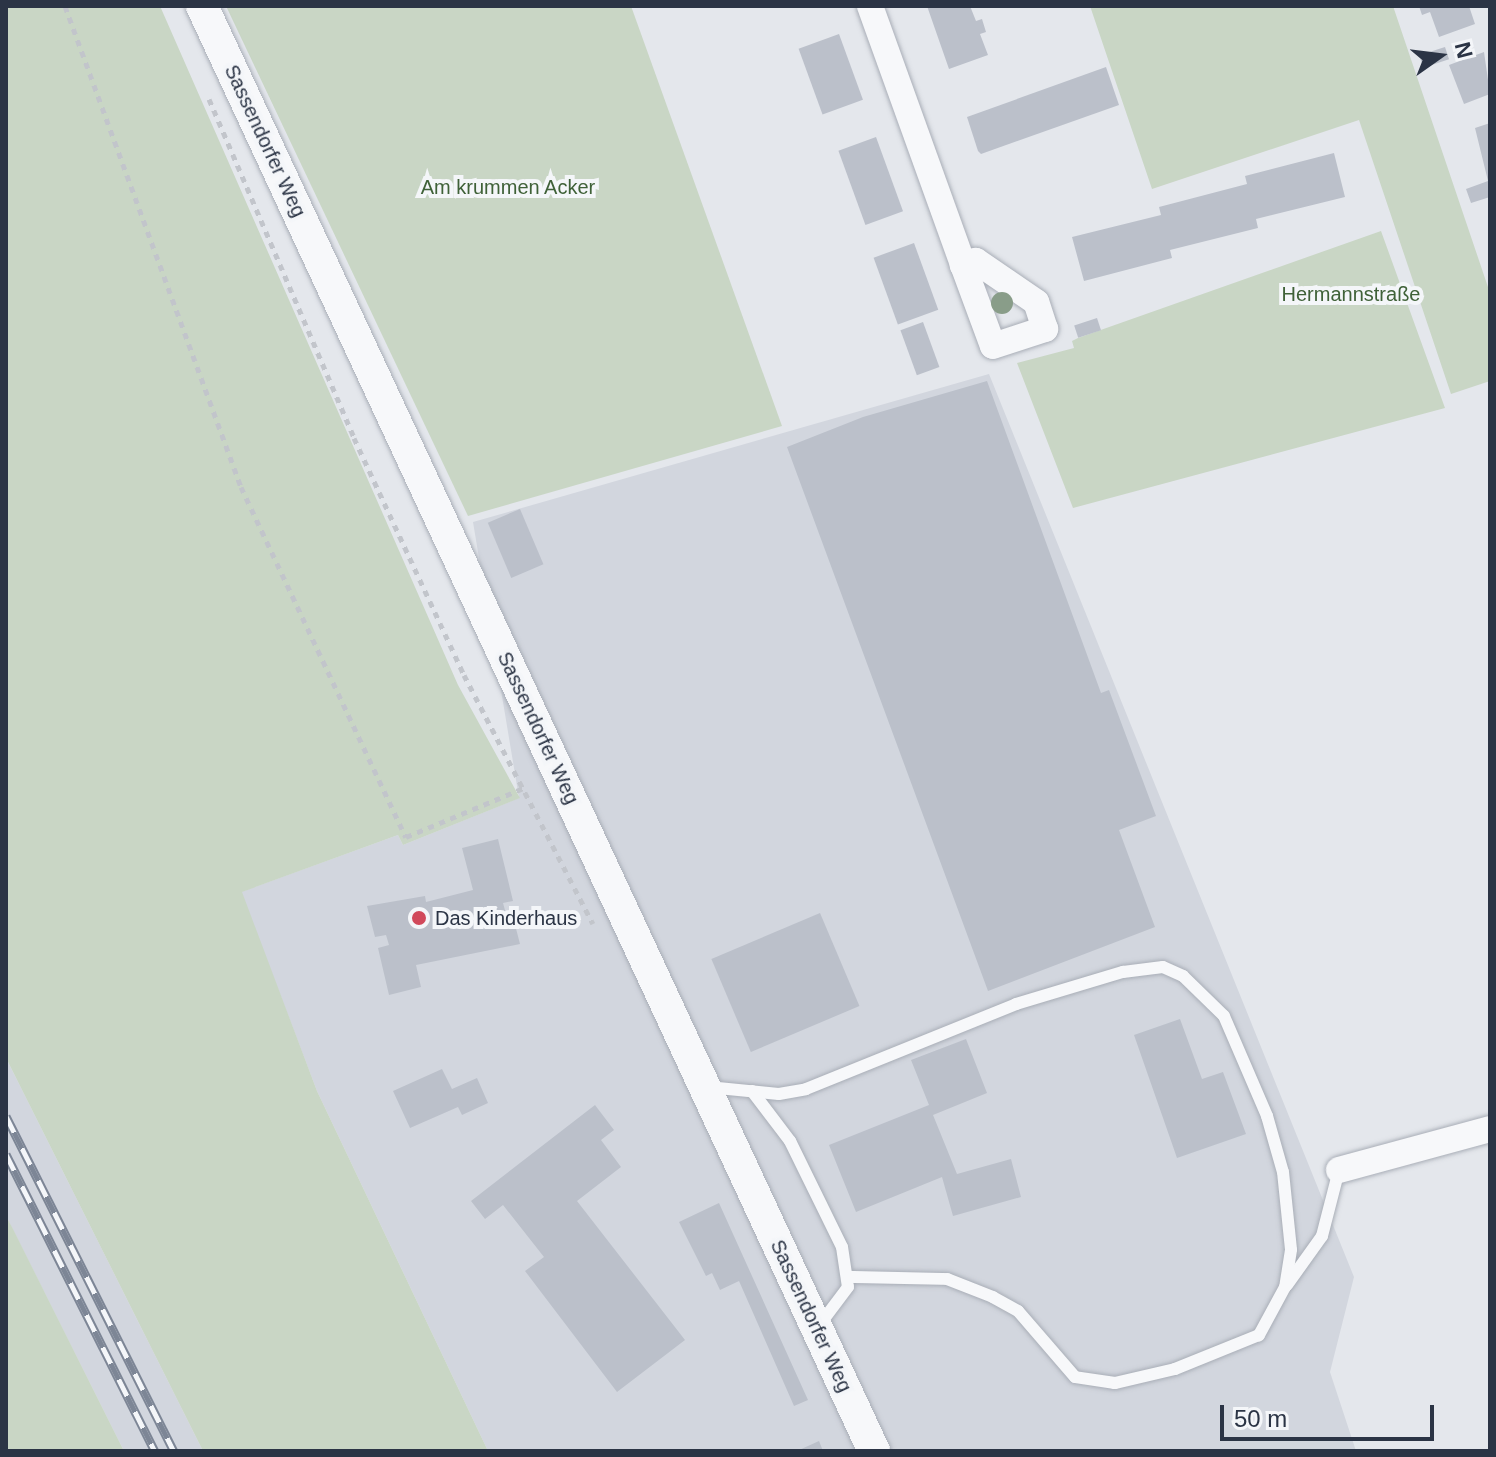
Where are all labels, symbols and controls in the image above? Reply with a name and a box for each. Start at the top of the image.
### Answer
north arrow [1400,16,1480,96]
text: N [1450,39,1478,61]
street label: Sassendorfer Weg [219,61,311,221]
park label: Am krummen Acker [420,175,596,199]
park label: Hermannstraße [1282,282,1420,306]
street label: Sassendorfer Weg [492,648,584,808]
place label: Das Kinderhaus [435,906,577,930]
marker: Das Kinderhaus [410,909,428,927]
street label: Sassendorfer Weg [765,1236,857,1396]
scale bar [1224,1389,1438,1439]
text: 50 m [1234,1405,1287,1432]

